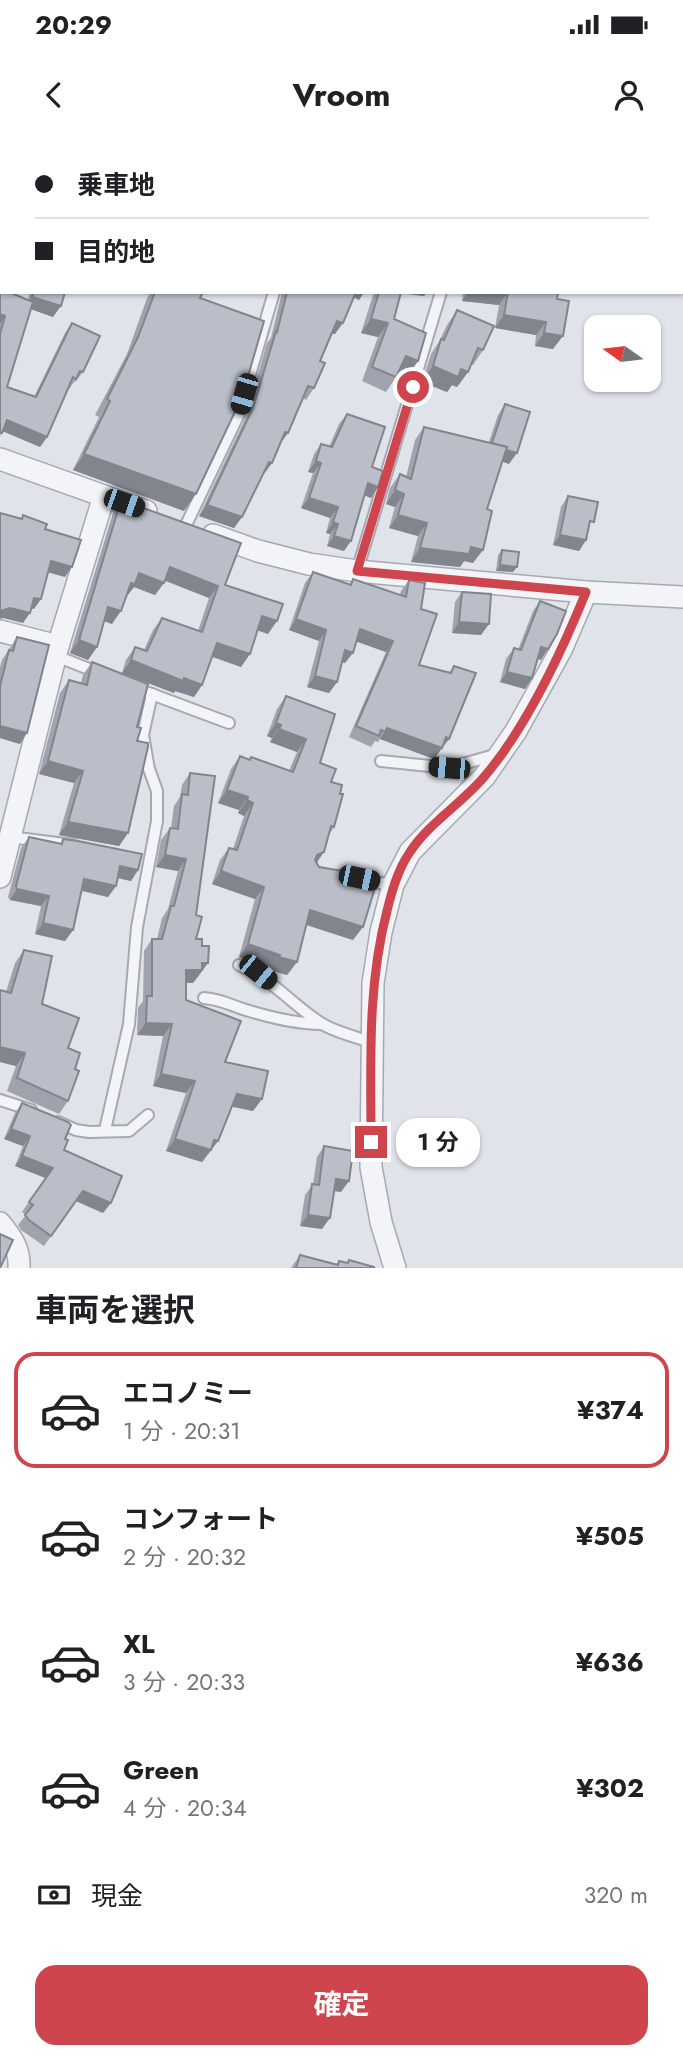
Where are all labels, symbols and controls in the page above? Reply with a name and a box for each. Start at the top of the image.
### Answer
text: 20:29 [35,6,112,44]
text: Vroom [293,72,390,118]
icon: back [35,76,73,114]
icon: person [610,76,648,114]
text: 乗車地 [77,166,155,204]
text: 目的地 [77,233,155,271]
north arrow [584,315,662,392]
map controls [584,315,661,392]
car [229,371,260,417]
route start [397,371,429,403]
car [101,486,148,520]
car [428,756,471,780]
car [337,863,382,893]
car [236,951,281,993]
callout: 1 分 [396,1118,480,1166]
text: 1 分 [417,1125,459,1159]
route end [355,1126,387,1158]
text: 車両を選択 [35,1287,195,1333]
text: エコノミー [123,1374,253,1412]
icon: car [39,1379,102,1442]
text: ¥374 [577,1391,644,1429]
text: 1 分 · 20:31 [123,1414,241,1448]
text: コンフォート [123,1500,278,1538]
icon: car [39,1505,102,1568]
text: ¥505 [576,1517,644,1555]
text: 2 分 · 20:32 [123,1540,246,1574]
text: XL [123,1625,155,1663]
icon: car [39,1631,102,1694]
text: ¥636 [576,1643,644,1681]
text: 3 分 · 20:33 [123,1665,245,1699]
text: Green [123,1751,199,1789]
icon: car [39,1757,102,1820]
text: ¥302 [576,1769,644,1807]
text: 4 分 · 20:34 [123,1791,247,1825]
icon: cash [35,1876,73,1914]
text: 現金 [91,1877,143,1915]
text: 320 m [584,1878,648,1912]
button: 確定 [35,1965,648,2045]

